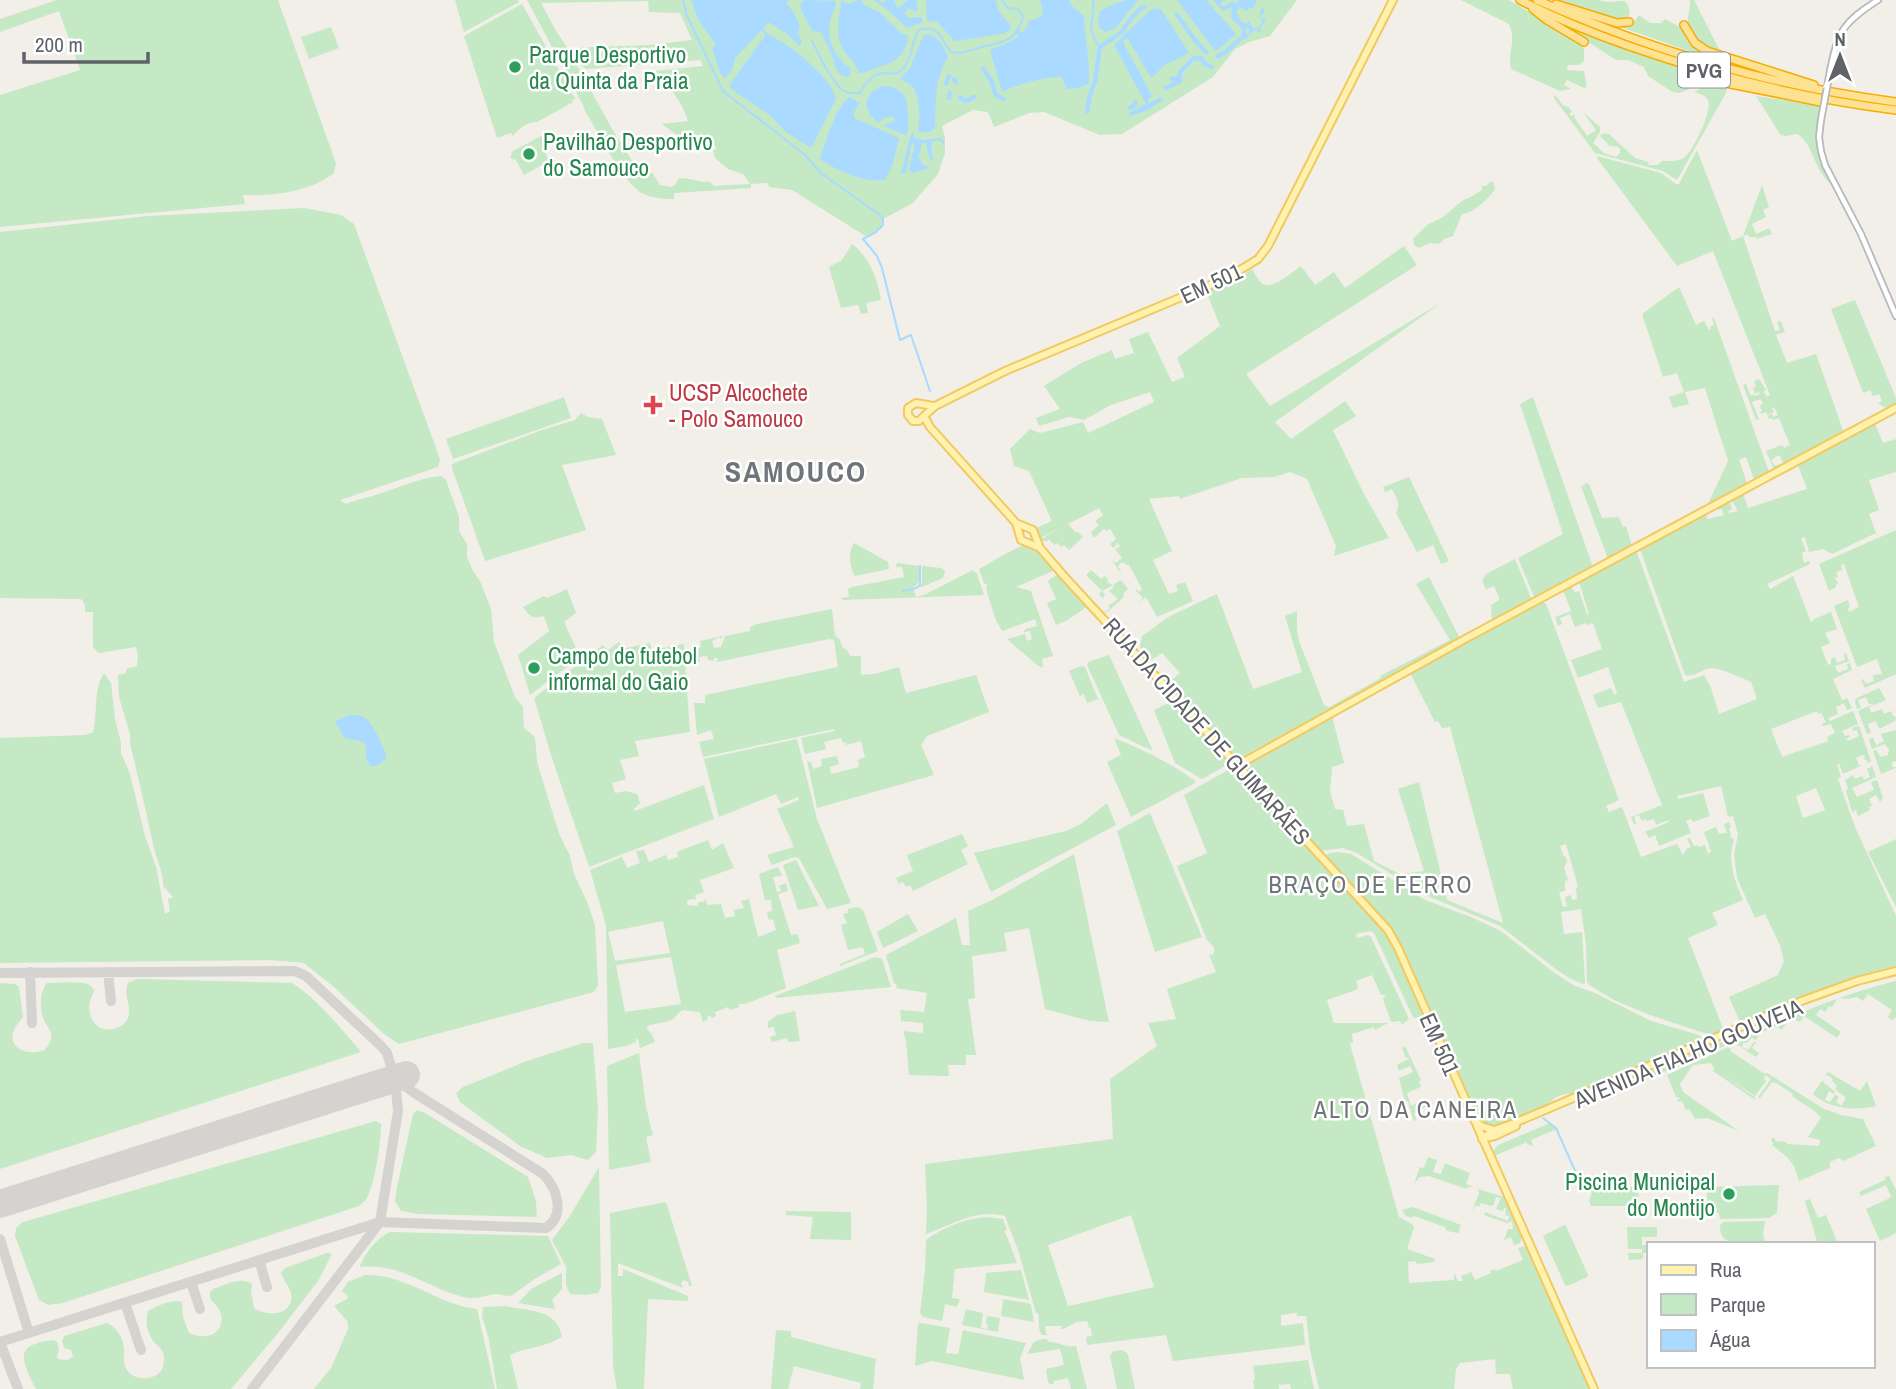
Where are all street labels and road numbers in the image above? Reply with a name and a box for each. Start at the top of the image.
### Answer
road number: PVG [1678,52,1730,88]
street label: EM 501 [1175,255,1247,311]
street label: RUA DA CIDADE DE GUIMARÃES [1097,611,1317,851]
street label: AVENIDA FIALHO GOUVEIA [1568,991,1807,1116]
street label: EM 501 [1413,1008,1468,1080]

